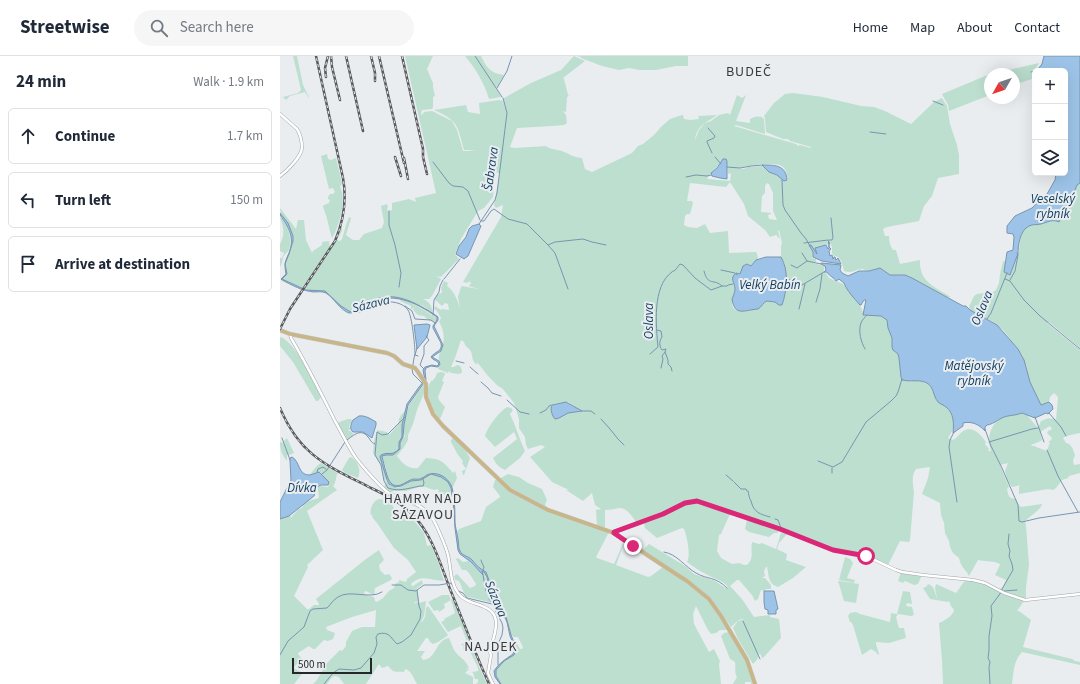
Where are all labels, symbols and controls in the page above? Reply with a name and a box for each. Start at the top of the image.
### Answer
search box [134,10,414,46]
text: Streetwise [20,14,110,41]
icon: search [148,17,170,39]
text: Search here [180,17,254,38]
text: Home [853,18,888,38]
text: Map [910,18,935,38]
text: About [957,18,992,38]
text: Contact [1014,18,1060,38]
district label: BUDEČ [726,62,772,82]
north arrow [984,68,1020,104]
map controls [1032,68,1068,176]
button: + [1032,68,1068,104]
text: 24 min [16,70,66,94]
text: Walk · 1.9 km [193,73,264,91]
button: − [1032,104,1068,140]
icon: ahead [17,125,39,147]
text: Continue [55,126,115,147]
text: 1.7 km [227,127,263,145]
button: layers [1032,140,1068,176]
water label: Šabrava [479,146,503,192]
icon: left [17,189,39,211]
text: Turn left [55,190,111,211]
water label: Veselský rybník [1031,190,1076,223]
text: 150 m [230,191,263,209]
icon: arrive [17,253,39,275]
text: Arrive at destination [55,254,190,275]
water label: Velký Babín [739,276,801,294]
water label: Oslava [967,288,997,328]
water label: Sázava [350,291,392,317]
water label: Oslava [640,303,658,339]
water label: Matějovský rybník [944,357,1005,390]
water label: Dívka [287,479,317,497]
district label: HAMRY NAD SÁZAVOU [384,489,462,525]
route end [624,537,642,555]
route start [857,547,875,565]
water label: Sázava [480,578,512,620]
district label: NAJDEK [464,637,518,657]
scale bar [292,656,372,675]
text: 500 m [298,657,326,672]

